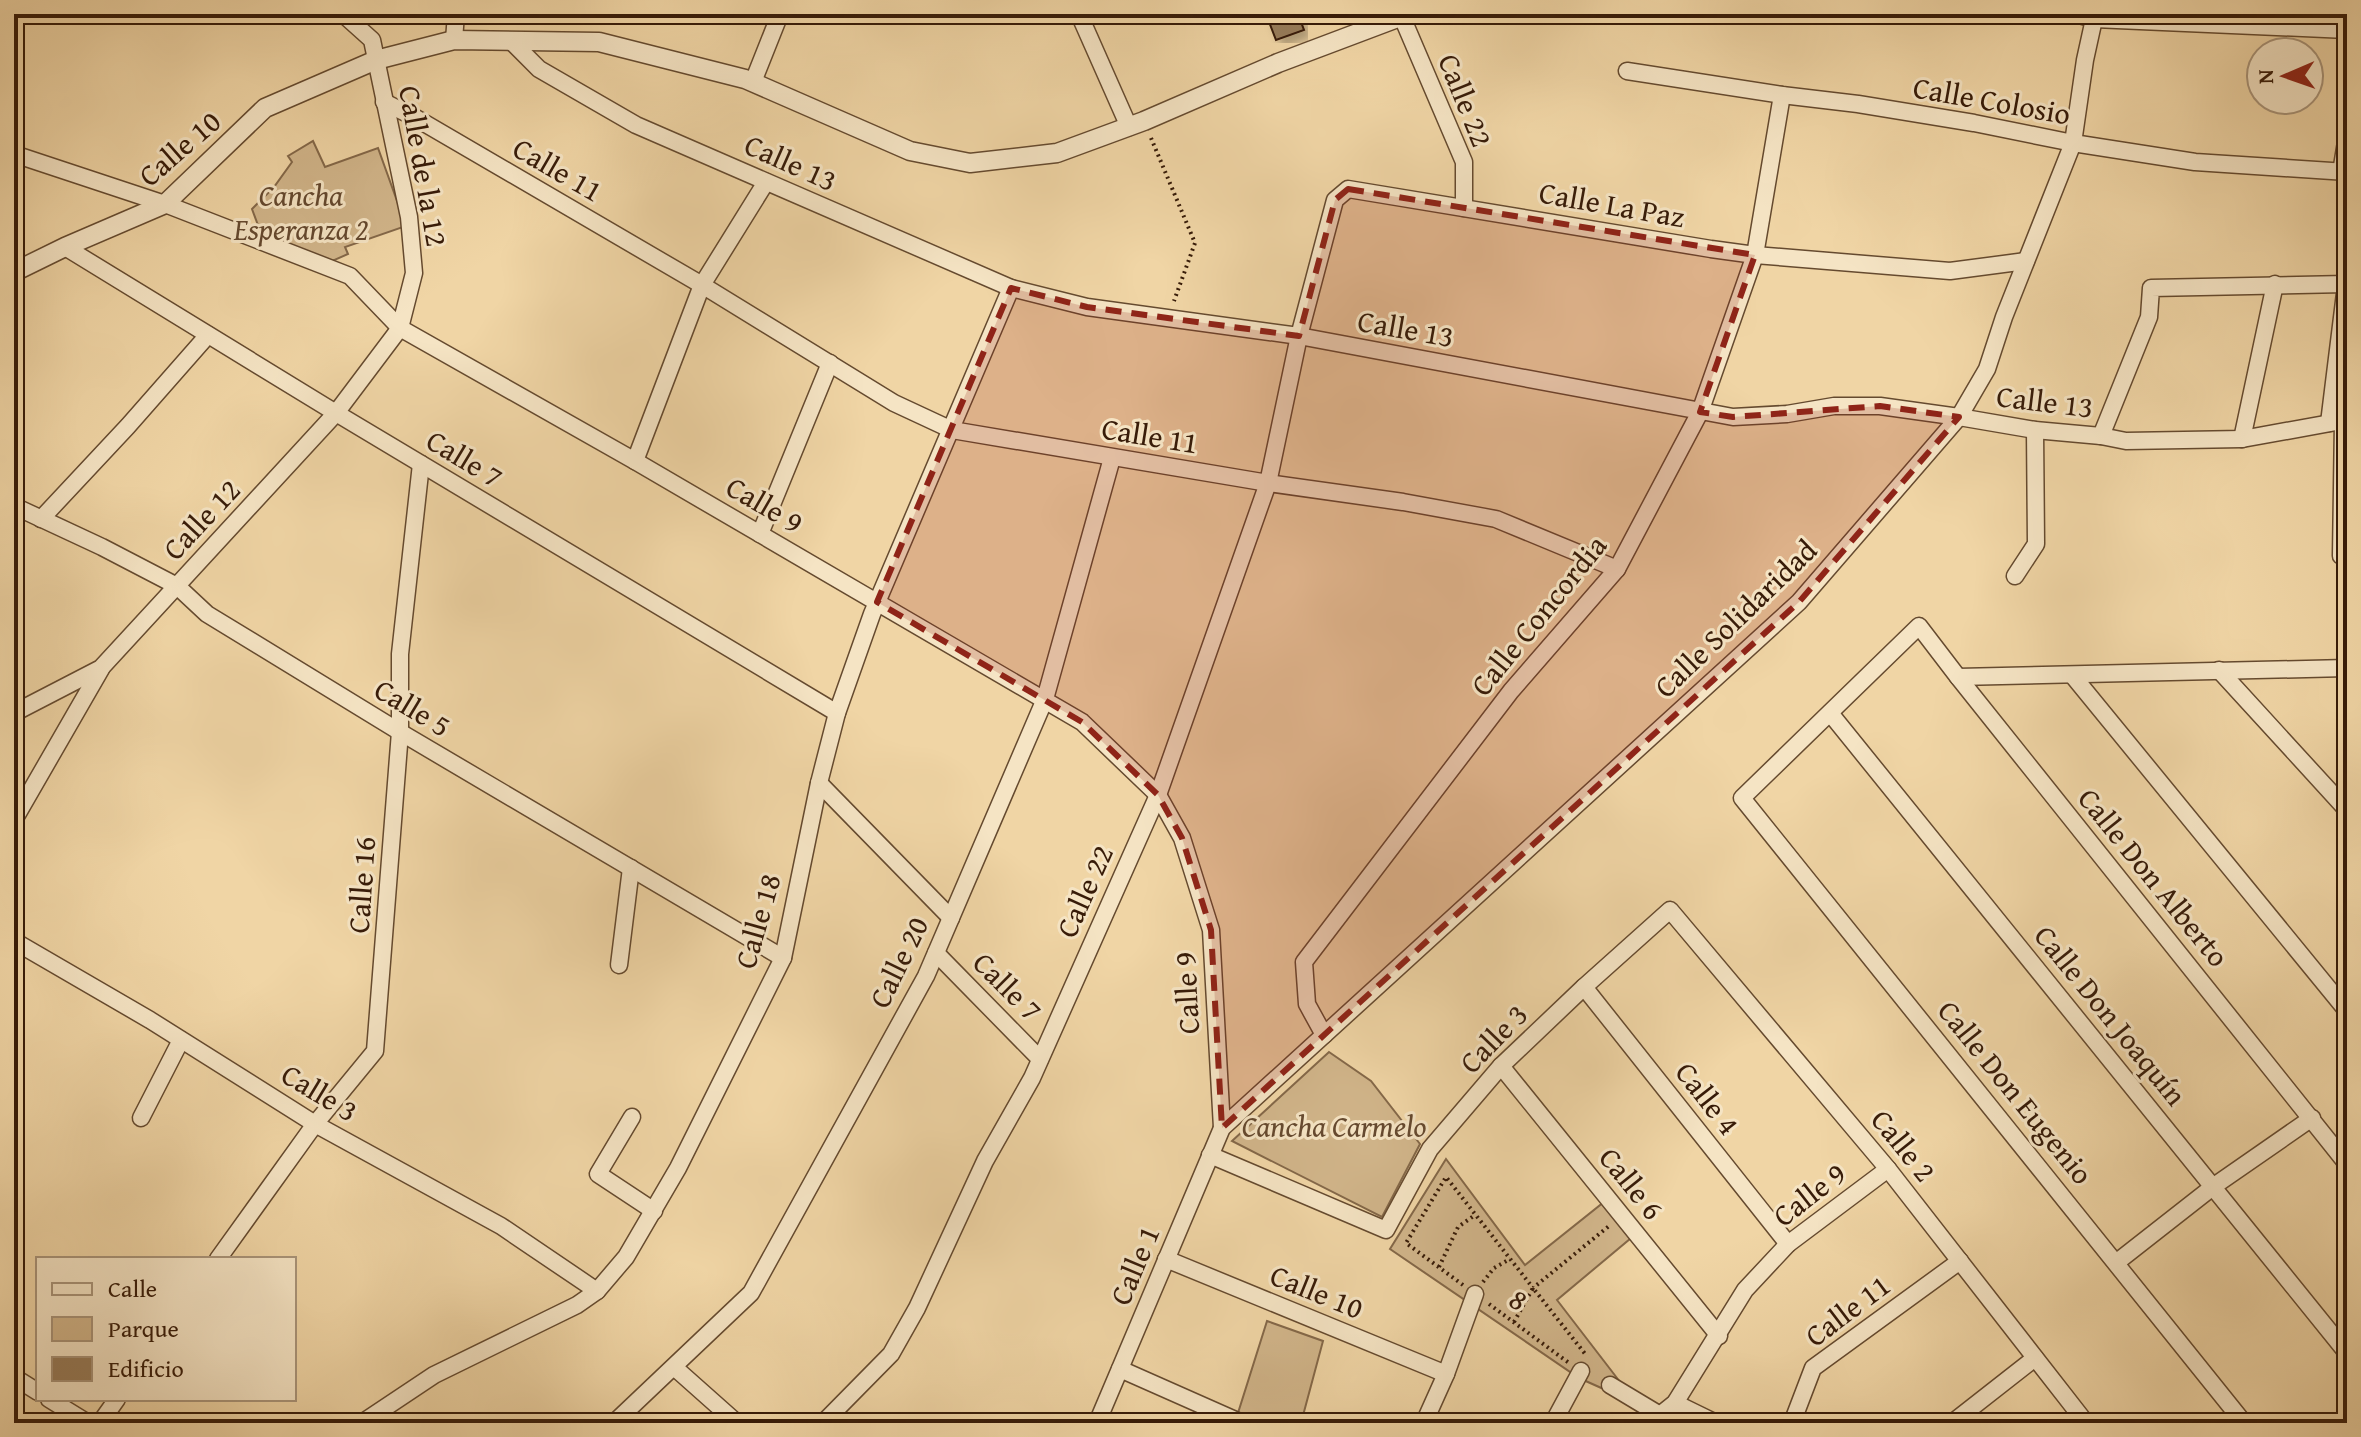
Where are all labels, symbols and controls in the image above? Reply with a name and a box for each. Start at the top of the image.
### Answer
north arrow [2245,36,2325,116]
street label: Calle 22 [1427,47,1505,153]
street label: Calle Colosio [1910,65,2074,135]
text: N [2249,69,2281,85]
street label: Calle de la 12 [388,82,460,250]
street label: Calle 10 [128,100,230,196]
street label: Calle 13 [738,122,844,202]
street label: Calle 11 [505,126,611,212]
street label: Calle La Paz [1536,170,1688,238]
park label: Cancha Esperanza 2 [233,173,368,251]
street label: Calle 13 [1354,298,1458,358]
street label: Calle 13 [1994,373,2096,429]
street label: Calle 11 [1099,406,1201,464]
street label: Calle 7 [418,418,512,498]
street label: Calle 9 [718,464,812,544]
street label: Calle 12 [152,469,250,569]
street label: Calle Concordia [1459,525,1617,705]
street label: Calle Solidaridad [1643,529,1827,707]
street label: Calle 5 [366,667,460,747]
street label: Calle Don Alberto [2068,778,2240,976]
street label: Calle 16 [336,835,386,935]
street label: Calle 22 [1044,838,1124,944]
street label: Calle 18 [722,868,792,974]
street label: Calle 20 [857,909,939,1015]
street label: Calle Don Joaquín [2024,915,2198,1115]
street label: Calle 7 [963,941,1053,1031]
street label: Calle 9 [1162,951,1210,1035]
street label: Calle Don Eugenio [1928,990,2104,1194]
street label: Calle 3 [1449,993,1537,1083]
street label: Calle 3 [273,1052,367,1132]
street label: Calle 4 [1665,1052,1751,1144]
street label: Calle 2 [1861,1099,1947,1191]
park label: Cancha Carmelo [1242,1104,1426,1148]
street label: Calle 6 [1589,1137,1675,1229]
street label: Calle 9 [1763,1151,1855,1237]
street label: Calle 1 [1098,1218,1170,1312]
street label: Calle 10 [1264,1252,1370,1330]
legend [36,1257,296,1401]
street label: Calle 11 [1795,1263,1899,1357]
text: Calle [108,1271,157,1306]
street label: 8 [1500,1277,1538,1321]
text: Parque [108,1311,179,1346]
text: Edificio [108,1351,184,1386]

